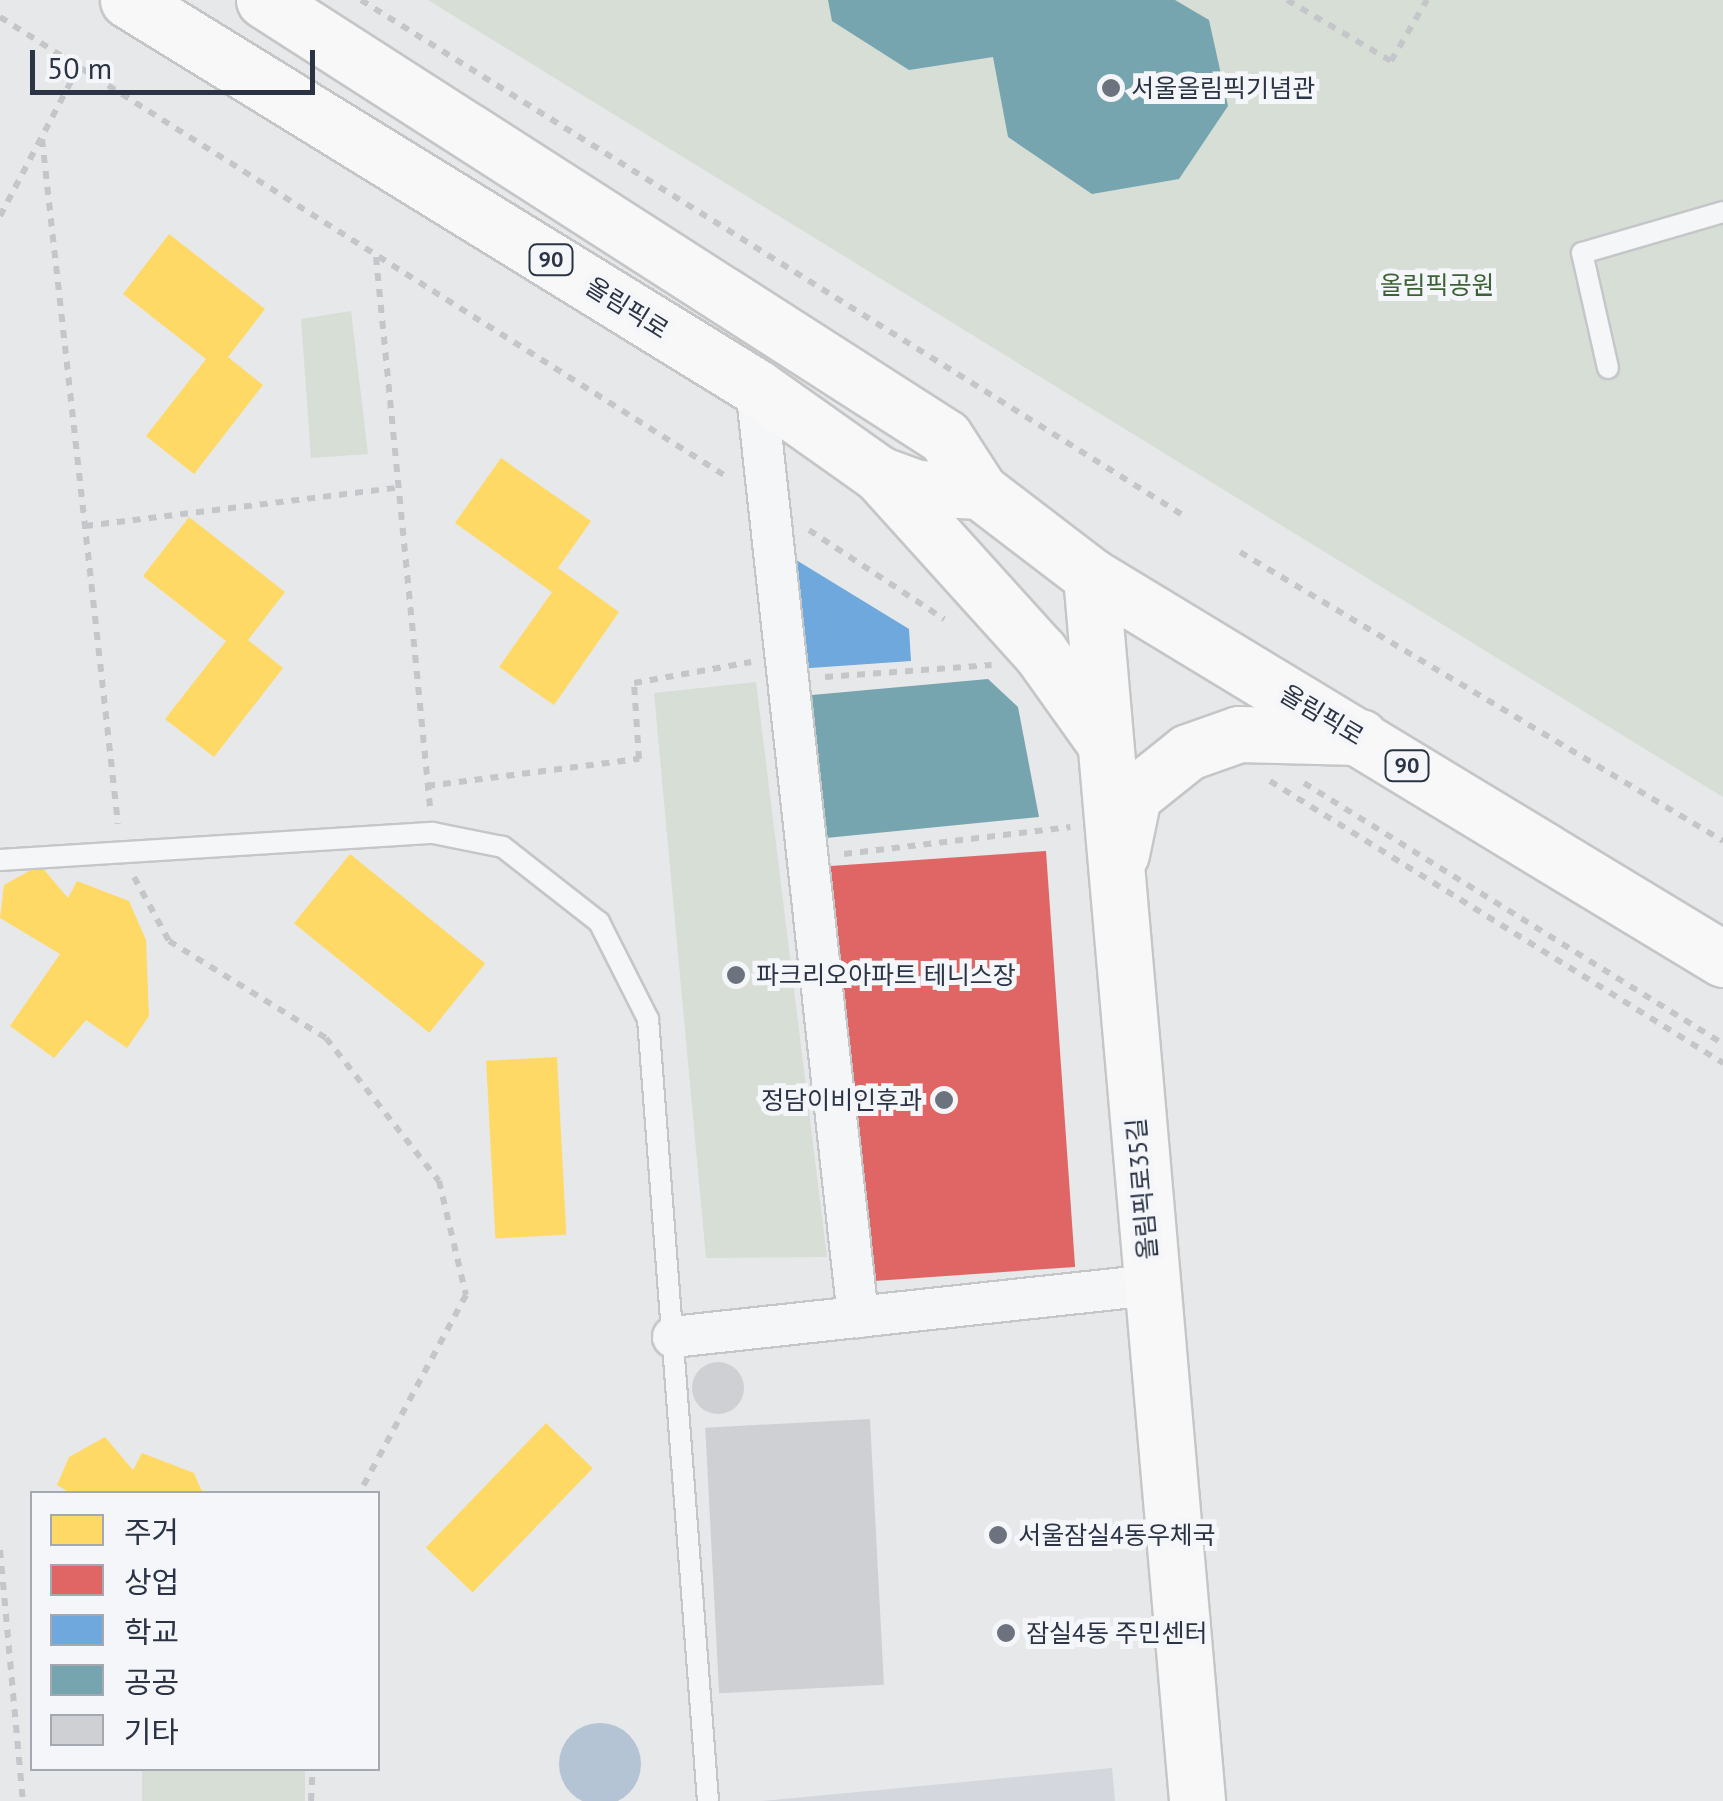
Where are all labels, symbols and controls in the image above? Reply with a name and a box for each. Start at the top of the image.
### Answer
scale bar [35,30,320,92]
text: 50 m [47,48,112,87]
place label: 서울올림픽기념관 [1131,73,1315,103]
marker: 서울올림픽기념관 [1100,77,1122,99]
road number: 90 [528,243,574,277]
park label: 올림픽공원 [1380,270,1494,300]
street label: 올림픽로 [580,271,674,345]
street label: 올림픽로 [1275,678,1369,752]
road number: 90 [1384,749,1430,783]
place label: 파크리오아파트 테니스장 [756,960,1016,990]
marker: 파크리오아파트 테니스장 [725,964,747,986]
place label: 정담이비인후과 [761,1085,922,1115]
marker: 정담이비인후과 [931,1087,957,1113]
street label: 올림픽로35길 [1121,1117,1163,1261]
legend [30,1491,380,1771]
text: 주거 [124,1512,179,1551]
place label: 서울잠실4동우체국 [1018,1520,1216,1550]
marker: 서울잠실4동우체국 [987,1524,1009,1546]
text: 상업 [124,1562,179,1601]
text: 학교 [124,1612,179,1651]
place label: 잠실4동 주민센터 [1026,1618,1207,1648]
marker: 잠실4동 주민센터 [995,1622,1017,1644]
text: 공공 [124,1662,179,1701]
text: 기타 [124,1712,179,1751]

